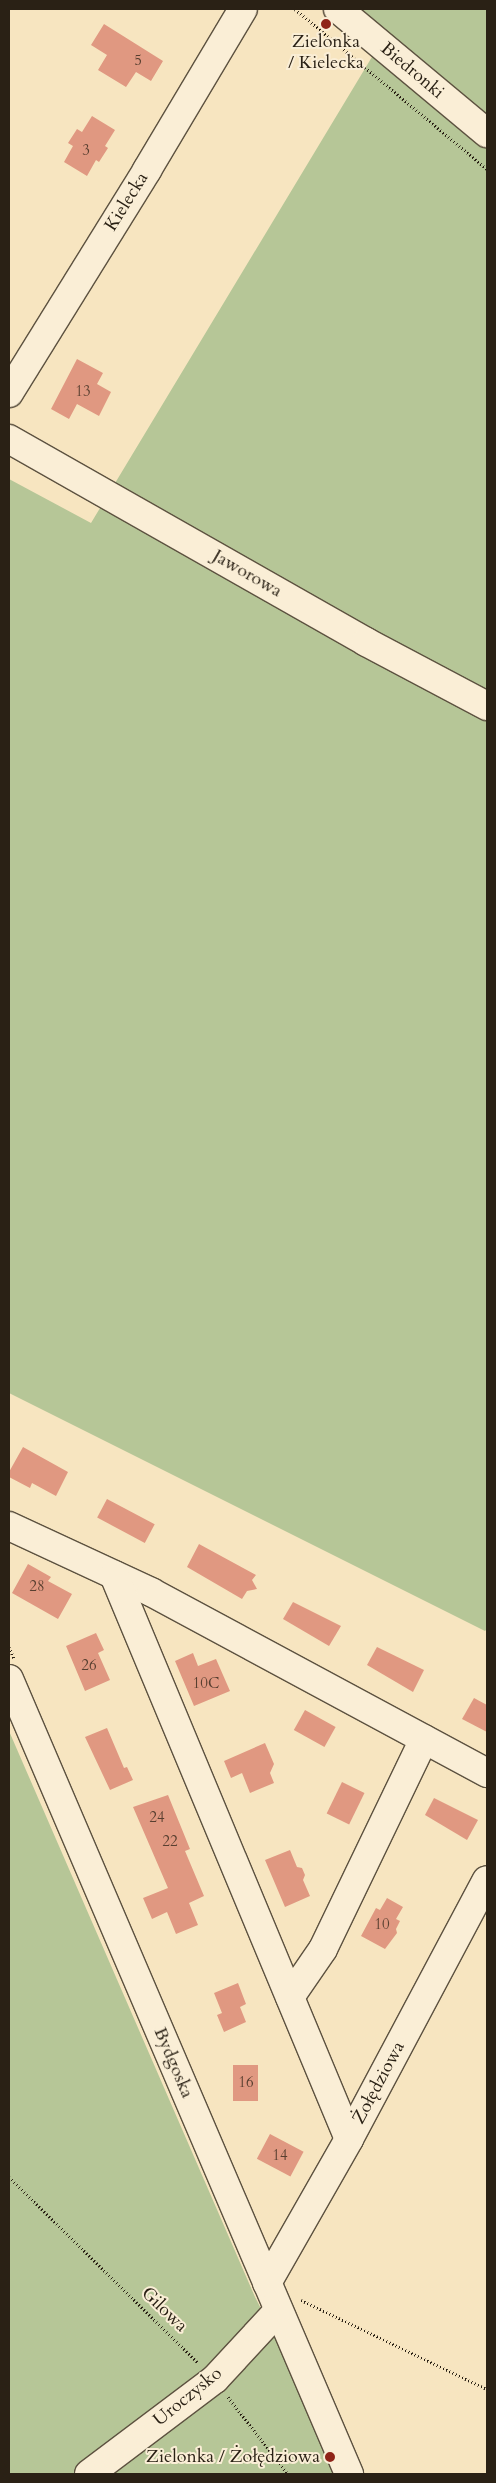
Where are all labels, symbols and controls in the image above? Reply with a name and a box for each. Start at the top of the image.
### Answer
marker: Zielonka / Kielecka [320,18,332,30]
place label: Zielonka / Kielecka [288,32,364,74]
street label: Biedronki [376,38,448,104]
house number: 5 [134,52,142,70]
house number: 3 [82,142,90,160]
street label: Kielecka [101,169,153,235]
house number: 13 [75,383,91,401]
street label: Jaworowa [208,546,286,602]
house number: 28 [29,1578,45,1596]
house number: 26 [81,1657,97,1675]
house number: 10C [193,1675,219,1693]
house number: 24 [149,1809,165,1827]
house number: 22 [162,1833,178,1851]
house number: 10 [374,1916,390,1934]
street label: Bydgoska [148,2024,198,2102]
street label: Żołędziowa [348,2038,410,2128]
house number: 16 [238,2074,254,2092]
house number: 14 [272,2147,288,2165]
street label: Gilowa [136,2283,192,2337]
street label: Uroczysko [149,2363,227,2431]
place label: Zielonka / Żołędziowa [146,2446,320,2468]
marker: Zielonka / Żołędziowa [324,2451,336,2463]

